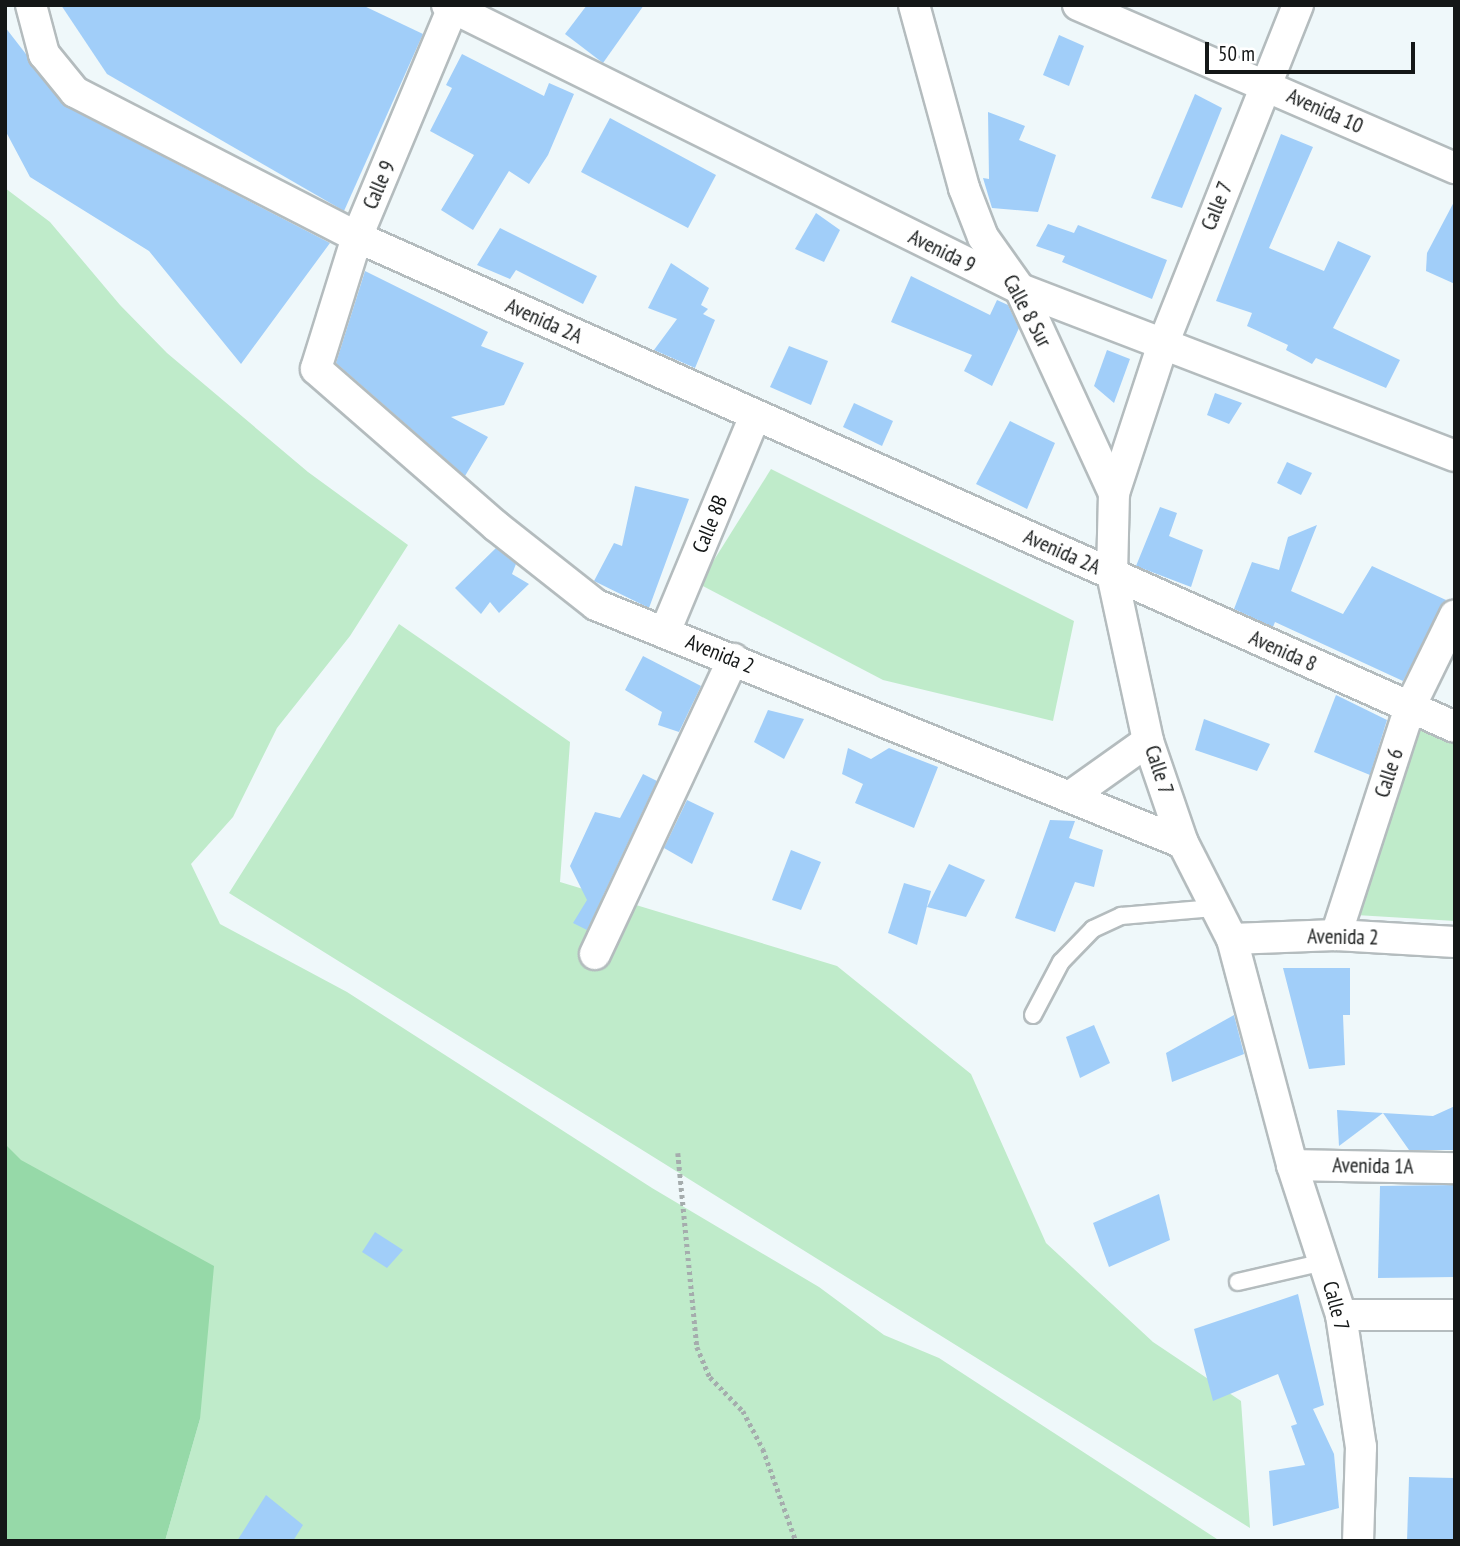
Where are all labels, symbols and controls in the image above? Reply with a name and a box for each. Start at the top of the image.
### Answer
scale bar [1208,28,1418,72]
text: 50 m [1218,40,1255,67]
street label: Avenida 10 [1283,83,1367,139]
street label: Calle 9 [358,157,400,213]
street label: Calle 7 [1196,178,1238,234]
street label: Avenida 9 [904,224,980,278]
street label: Calle 8 Sur [997,270,1057,352]
street label: Avenida 2A [502,293,586,349]
street label: Calle 8B [687,491,733,557]
street label: Avenida 2A [1020,524,1104,580]
street label: Avenida 8 [1245,625,1321,677]
street label: Avenida 2 [682,629,758,679]
street label: Calle 7 [1139,742,1179,798]
street label: Calle 6 [1369,745,1409,801]
street label: Avenida 2 [1307,924,1379,950]
street label: Avenida 1A [1332,1153,1414,1179]
street label: Calle 7 [1317,1279,1355,1333]

